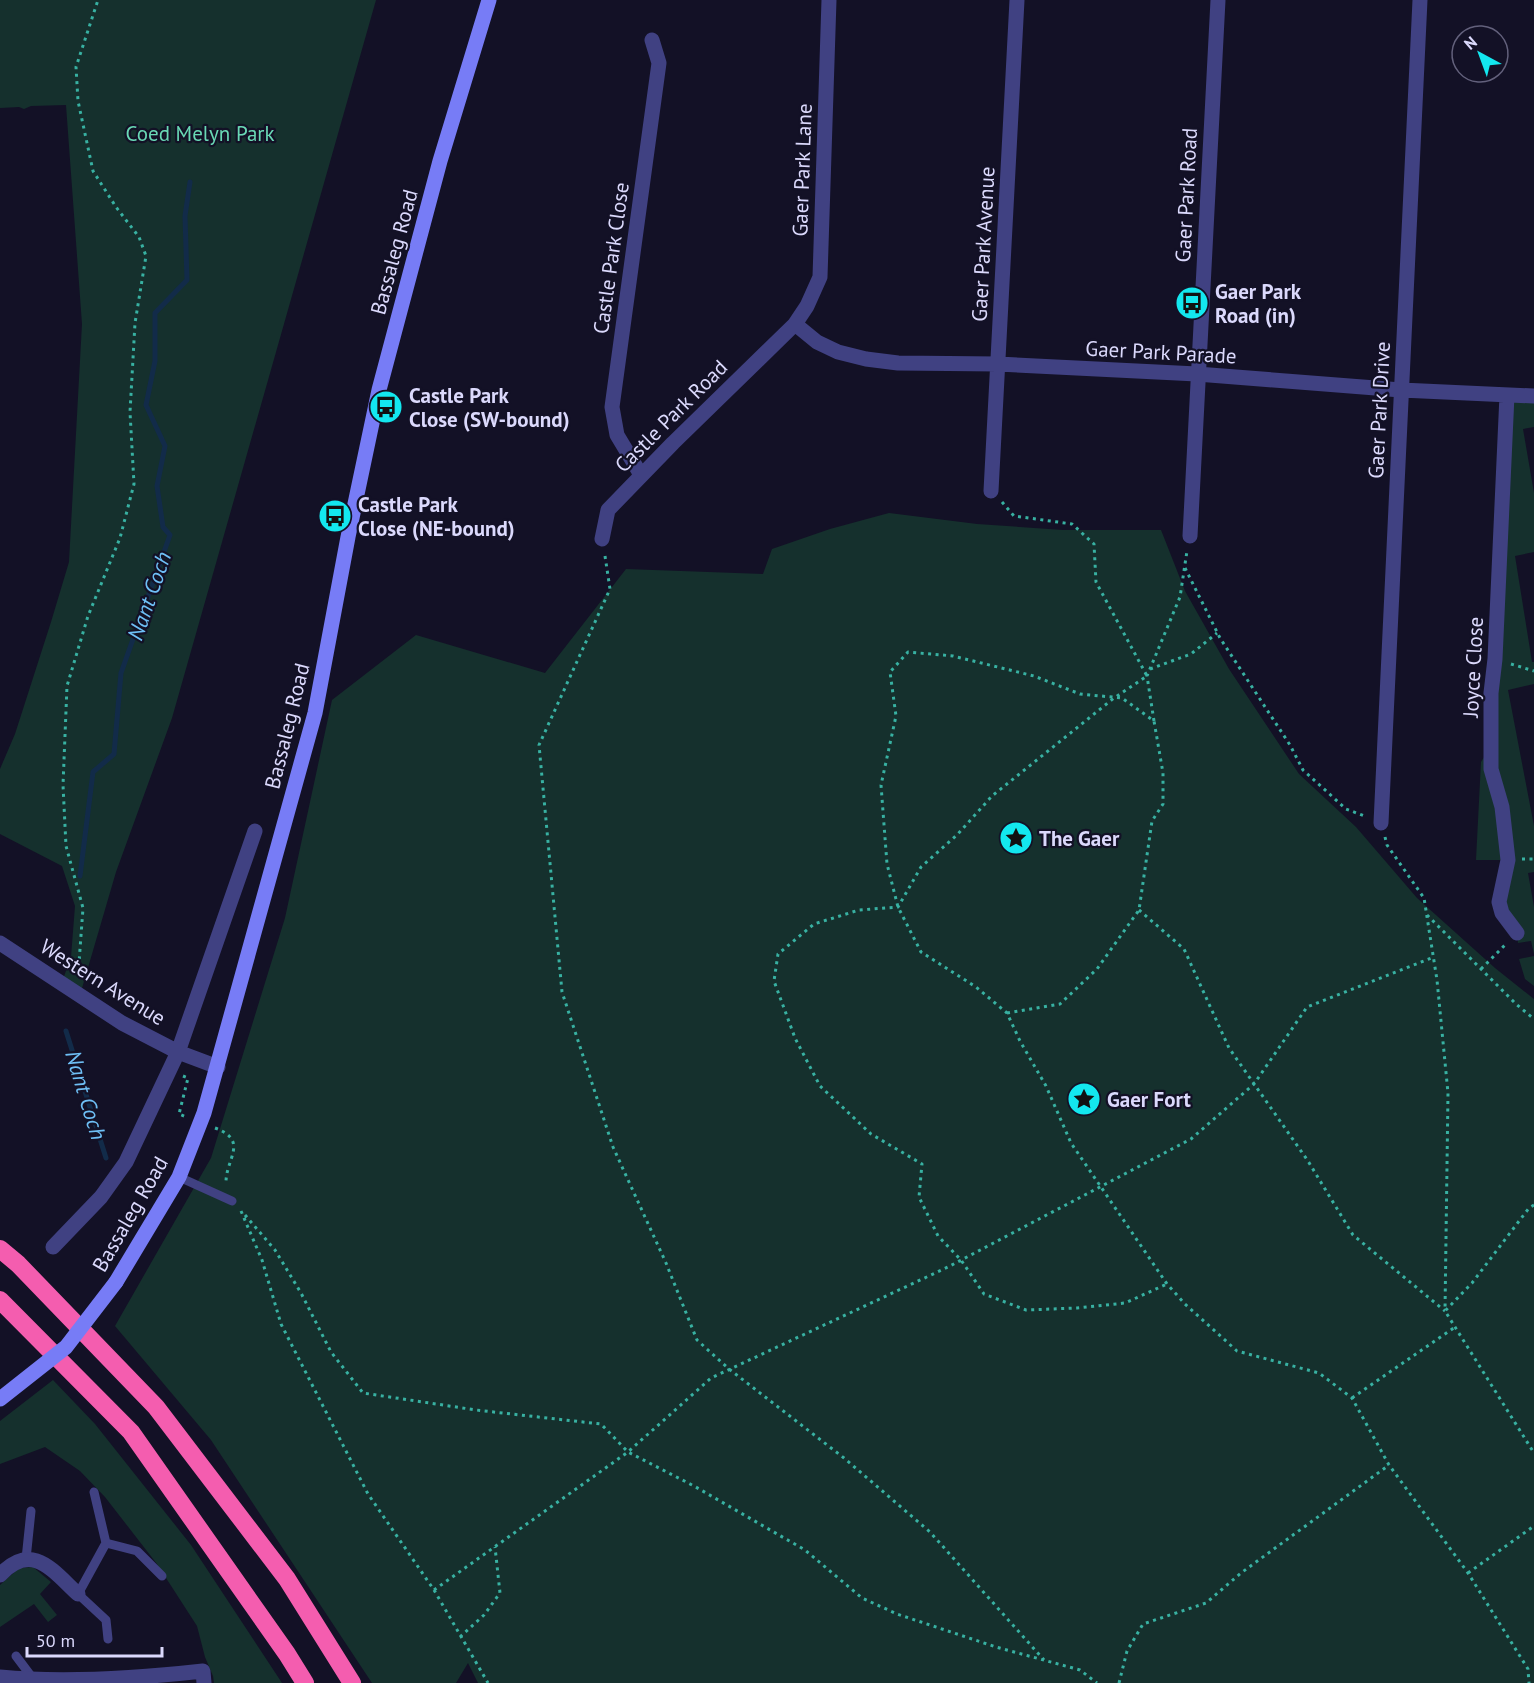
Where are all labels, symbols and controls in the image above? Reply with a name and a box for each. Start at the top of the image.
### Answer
north arrow [1450,24,1510,84]
text: N [1460,32,1481,54]
street label: Gaer Park Lane [786,103,818,237]
park label: Coed Melyn Park [126,120,275,147]
street label: Gaer Park Road [1169,127,1203,263]
street label: Gaer Park Avenue [965,166,1001,322]
street label: Castle Park Close [587,180,635,336]
street label: Bassaleg Road [364,186,424,318]
place label: Gaer Park Road (in) [1215,278,1302,329]
bus stop icon: Gaer Park Road (in) [1174,285,1210,321]
street label: Gaer Park Parade [1085,335,1237,369]
street label: Gaer Park Drive [1362,341,1396,479]
street label: Castle Park Road [609,354,733,478]
place label: Castle Park Close (SW-bound) [409,382,570,433]
bus stop icon: Castle Park Close (SW-bound) [368,389,404,425]
place label: Castle Park Close (NE-bound) [358,491,515,542]
bus stop icon: Castle Park Close (NE-bound) [317,498,353,534]
water label: Nant Coch [121,548,177,644]
street label: Joyce Close [1457,616,1489,719]
street label: Bassaleg Road [258,660,316,792]
place icon: The Gaer [998,820,1034,856]
place label: The Gaer [1039,825,1120,852]
street label: Western Avenue [35,933,171,1031]
water label: Nant Coch [59,1047,113,1143]
place icon: Gaer Fort [1066,1081,1102,1117]
place label: Gaer Fort [1107,1086,1192,1113]
street label: Bassaleg Road [86,1152,174,1276]
scale bar [27,1620,162,1658]
text: 50 m [36,1629,75,1652]

